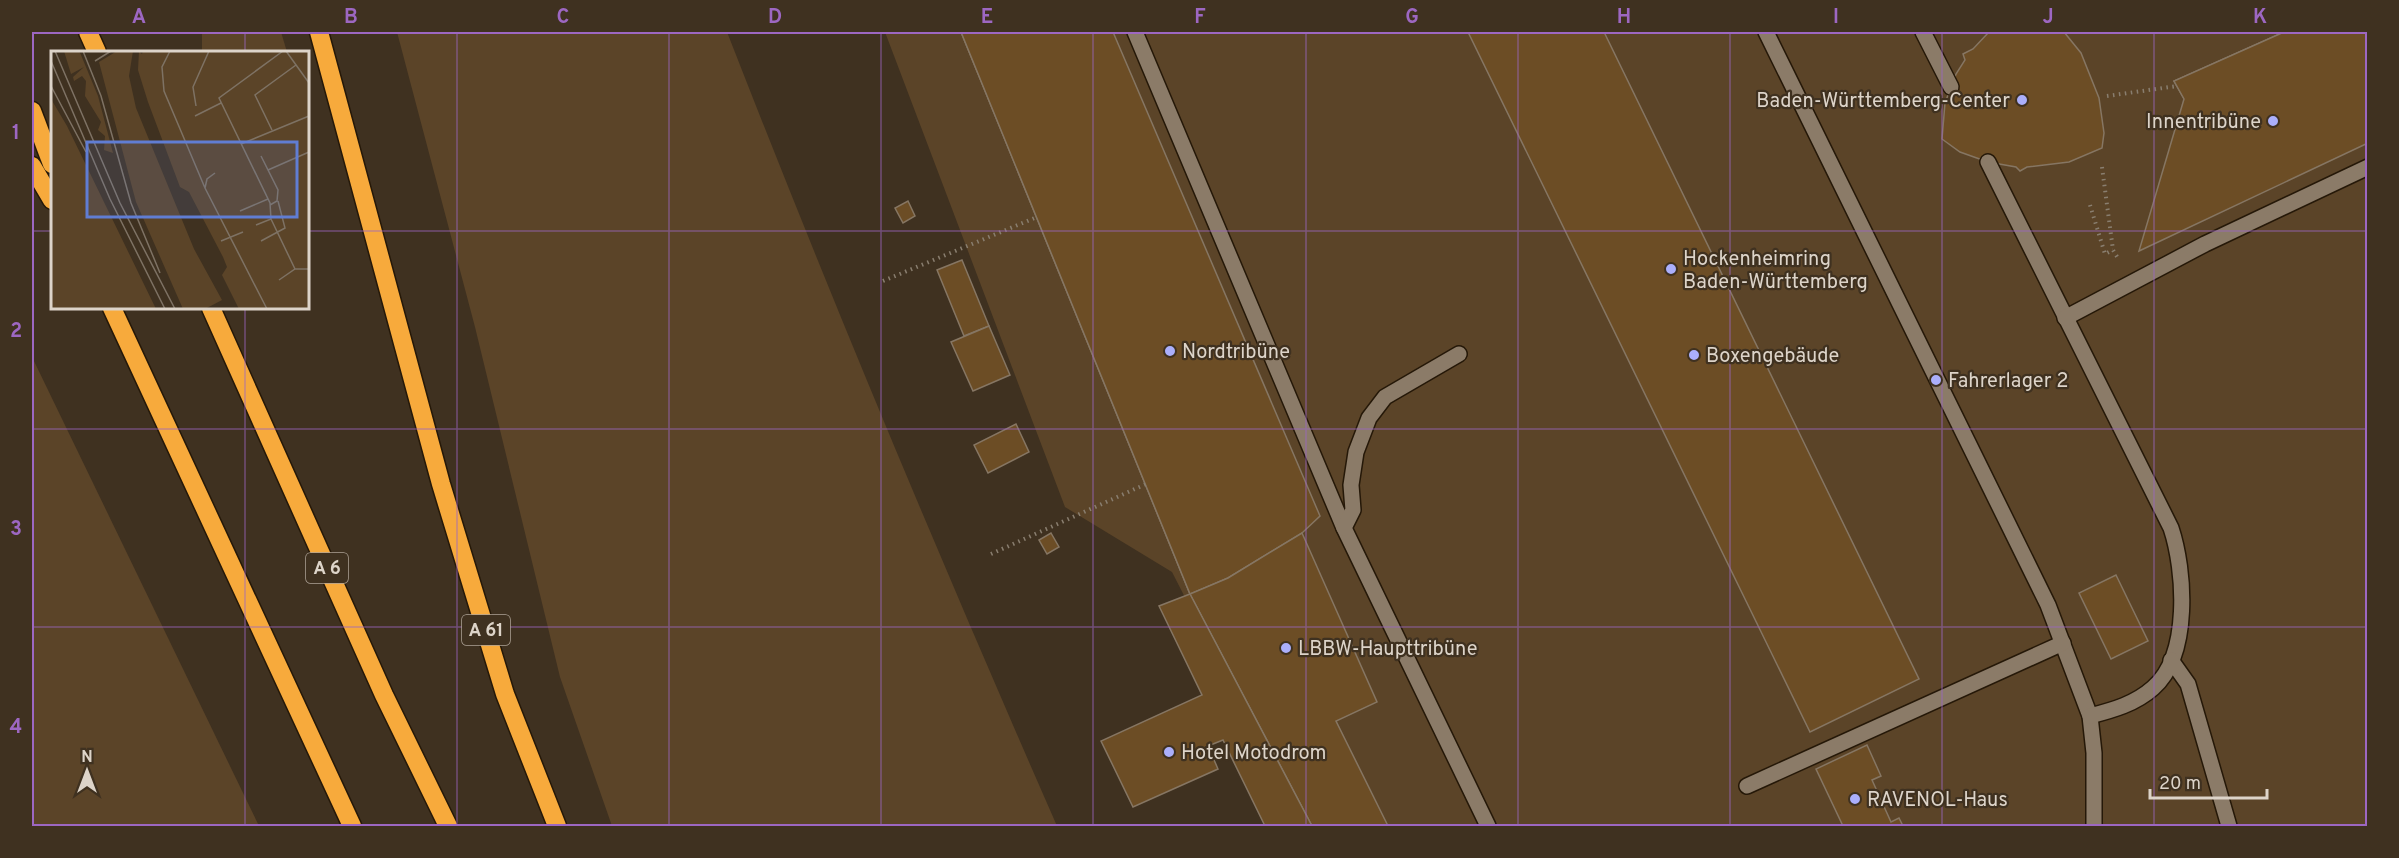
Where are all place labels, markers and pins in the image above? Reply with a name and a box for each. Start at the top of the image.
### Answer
place label: Baden-Württemberg-Center [1756,89,2010,115]
marker: Baden-Württemberg-Center [2015,93,2029,107]
place label: Innentribüne [2146,110,2261,136]
marker: Innentribüne [2266,114,2280,128]
place label: Hockenheimring Baden-Württemberg [1683,247,1868,296]
marker: Hockenheimring Baden-Württemberg [1664,262,1678,276]
place label: Nordtribüne [1182,340,1290,366]
marker: Nordtribüne [1163,344,1177,358]
place label: Boxengebäude [1706,344,1839,370]
marker: Boxengebäude [1687,348,1701,362]
place label: Fahrerlager 2 [1948,369,2069,395]
marker: Fahrerlager 2 [1929,373,1943,387]
place label: LBBW-Haupttribüne [1298,637,1477,663]
marker: LBBW-Haupttribüne [1279,641,1293,655]
place label: Hotel Motodrom [1181,741,1327,767]
marker: Hotel Motodrom [1162,745,1176,759]
place label: RAVENOL-Haus [1867,788,2008,814]
marker: RAVENOL-Haus [1848,792,1862,806]

